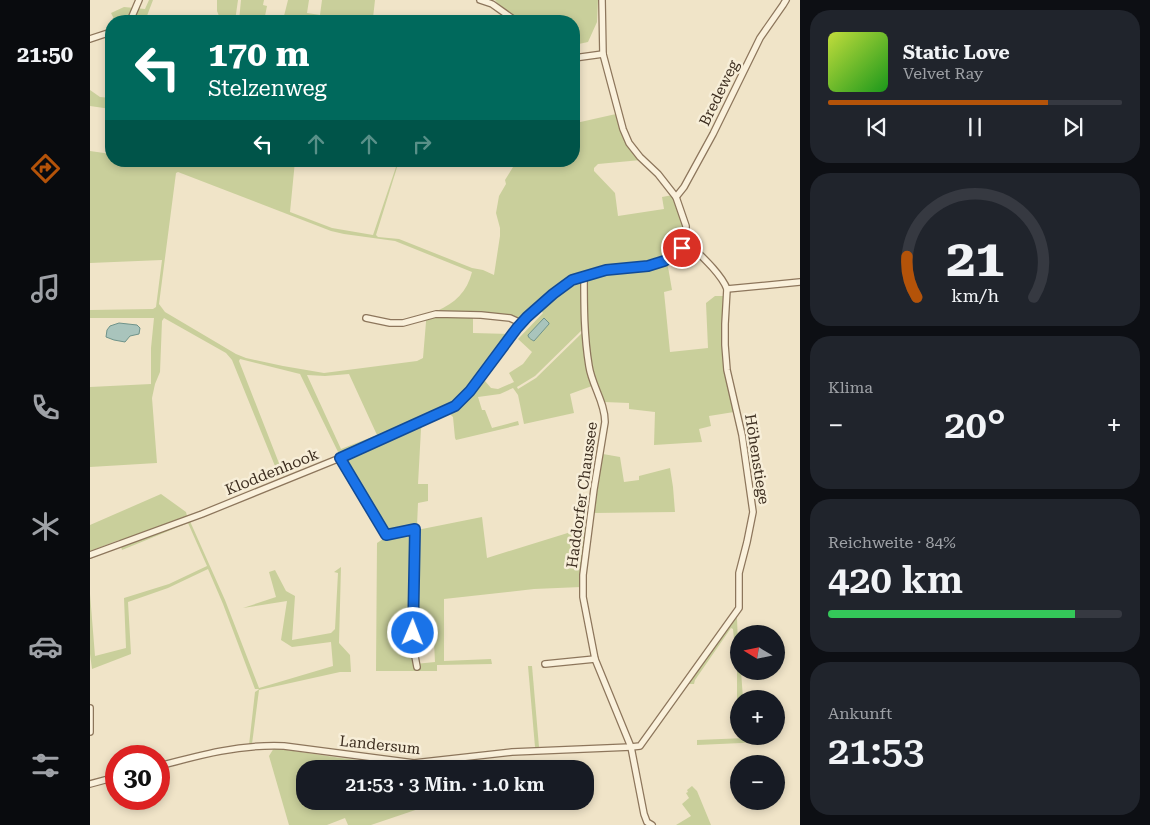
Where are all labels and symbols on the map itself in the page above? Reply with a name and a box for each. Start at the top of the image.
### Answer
street label: Bredeweg [695,57,743,129]
pin [661,227,703,269]
street label: Höhenstiege [741,413,773,505]
street label: Haddorfer Chaussee [563,421,601,569]
street label: Kloddenhook [223,445,322,499]
position arrow [386,606,438,658]
north arrow [730,625,785,680]
street label: Landersum [339,732,422,758]
speed limit sign: 30 [105,745,170,810]

